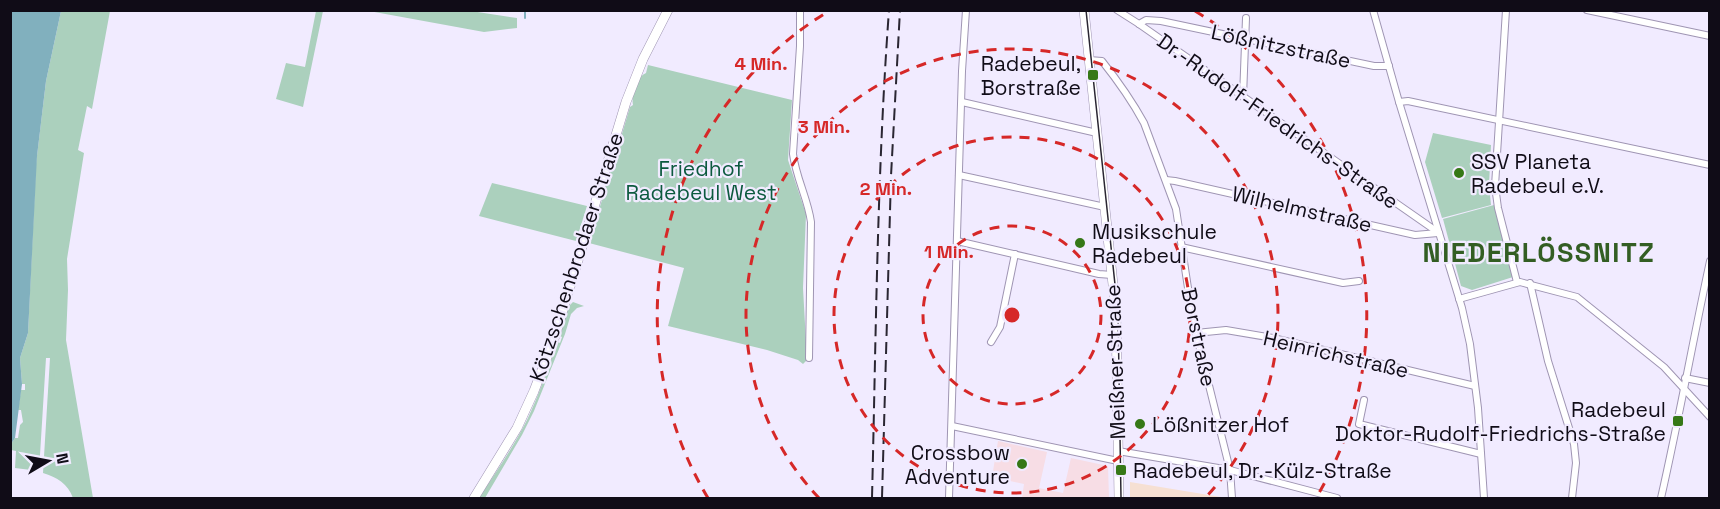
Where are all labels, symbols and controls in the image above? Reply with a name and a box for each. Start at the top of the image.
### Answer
street label: Lößnitzstraße [1209,18,1353,74]
street label: Dr.-Rudolf-Friedrichs-Straße [1152,27,1404,215]
place label: Radebeul, Borstraße [981,50,1081,101]
text: 4 Min. [734,52,788,75]
marker: Radebeul, Borstraße [1086,68,1100,82]
text: 3 Min. [798,115,850,138]
street label: Kötzschenbrodaer Straße [523,129,629,385]
place label: SSV Planeta Radebeul e.V. [1471,148,1604,199]
park label: Friedhof Radebeul West [625,155,777,206]
marker: SSV Planeta Radebeul e.V. [1452,166,1466,180]
text: 2 Min. [860,177,912,200]
street label: Wilhelmstraße [1229,180,1375,238]
place label: Musikschule Radebeul [1092,218,1217,269]
district label: NIEDERLÖSSNITZ [1423,235,1655,270]
marker: Musikschule Radebeul [1073,236,1087,250]
text: 1 Min. [924,240,974,263]
street label: Meißner Straße [1099,284,1131,440]
street label: Borstraße [1175,285,1223,389]
centre of rings [1002,305,1022,325]
street label: Heinrichstraße [1261,324,1411,384]
place label: Radebeul Doktor-Rudolf-Friedrichs-Straße [1335,396,1666,447]
place label: Lößnitzer Hof [1152,411,1289,438]
marker: Radebeul Doktor-Rudolf-Friedrichs-Straße [1671,414,1685,428]
marker: Lößnitzer Hof [1133,417,1147,431]
north arrow [18,431,78,491]
place label: Crossbow Adventure [905,439,1010,490]
text: N [51,451,74,466]
marker: Crossbow Adventure [1015,457,1029,471]
place label: Radebeul, Dr.-Külz-Straße [1133,457,1392,484]
marker: Radebeul, Dr.-Külz-Straße [1114,463,1128,477]

